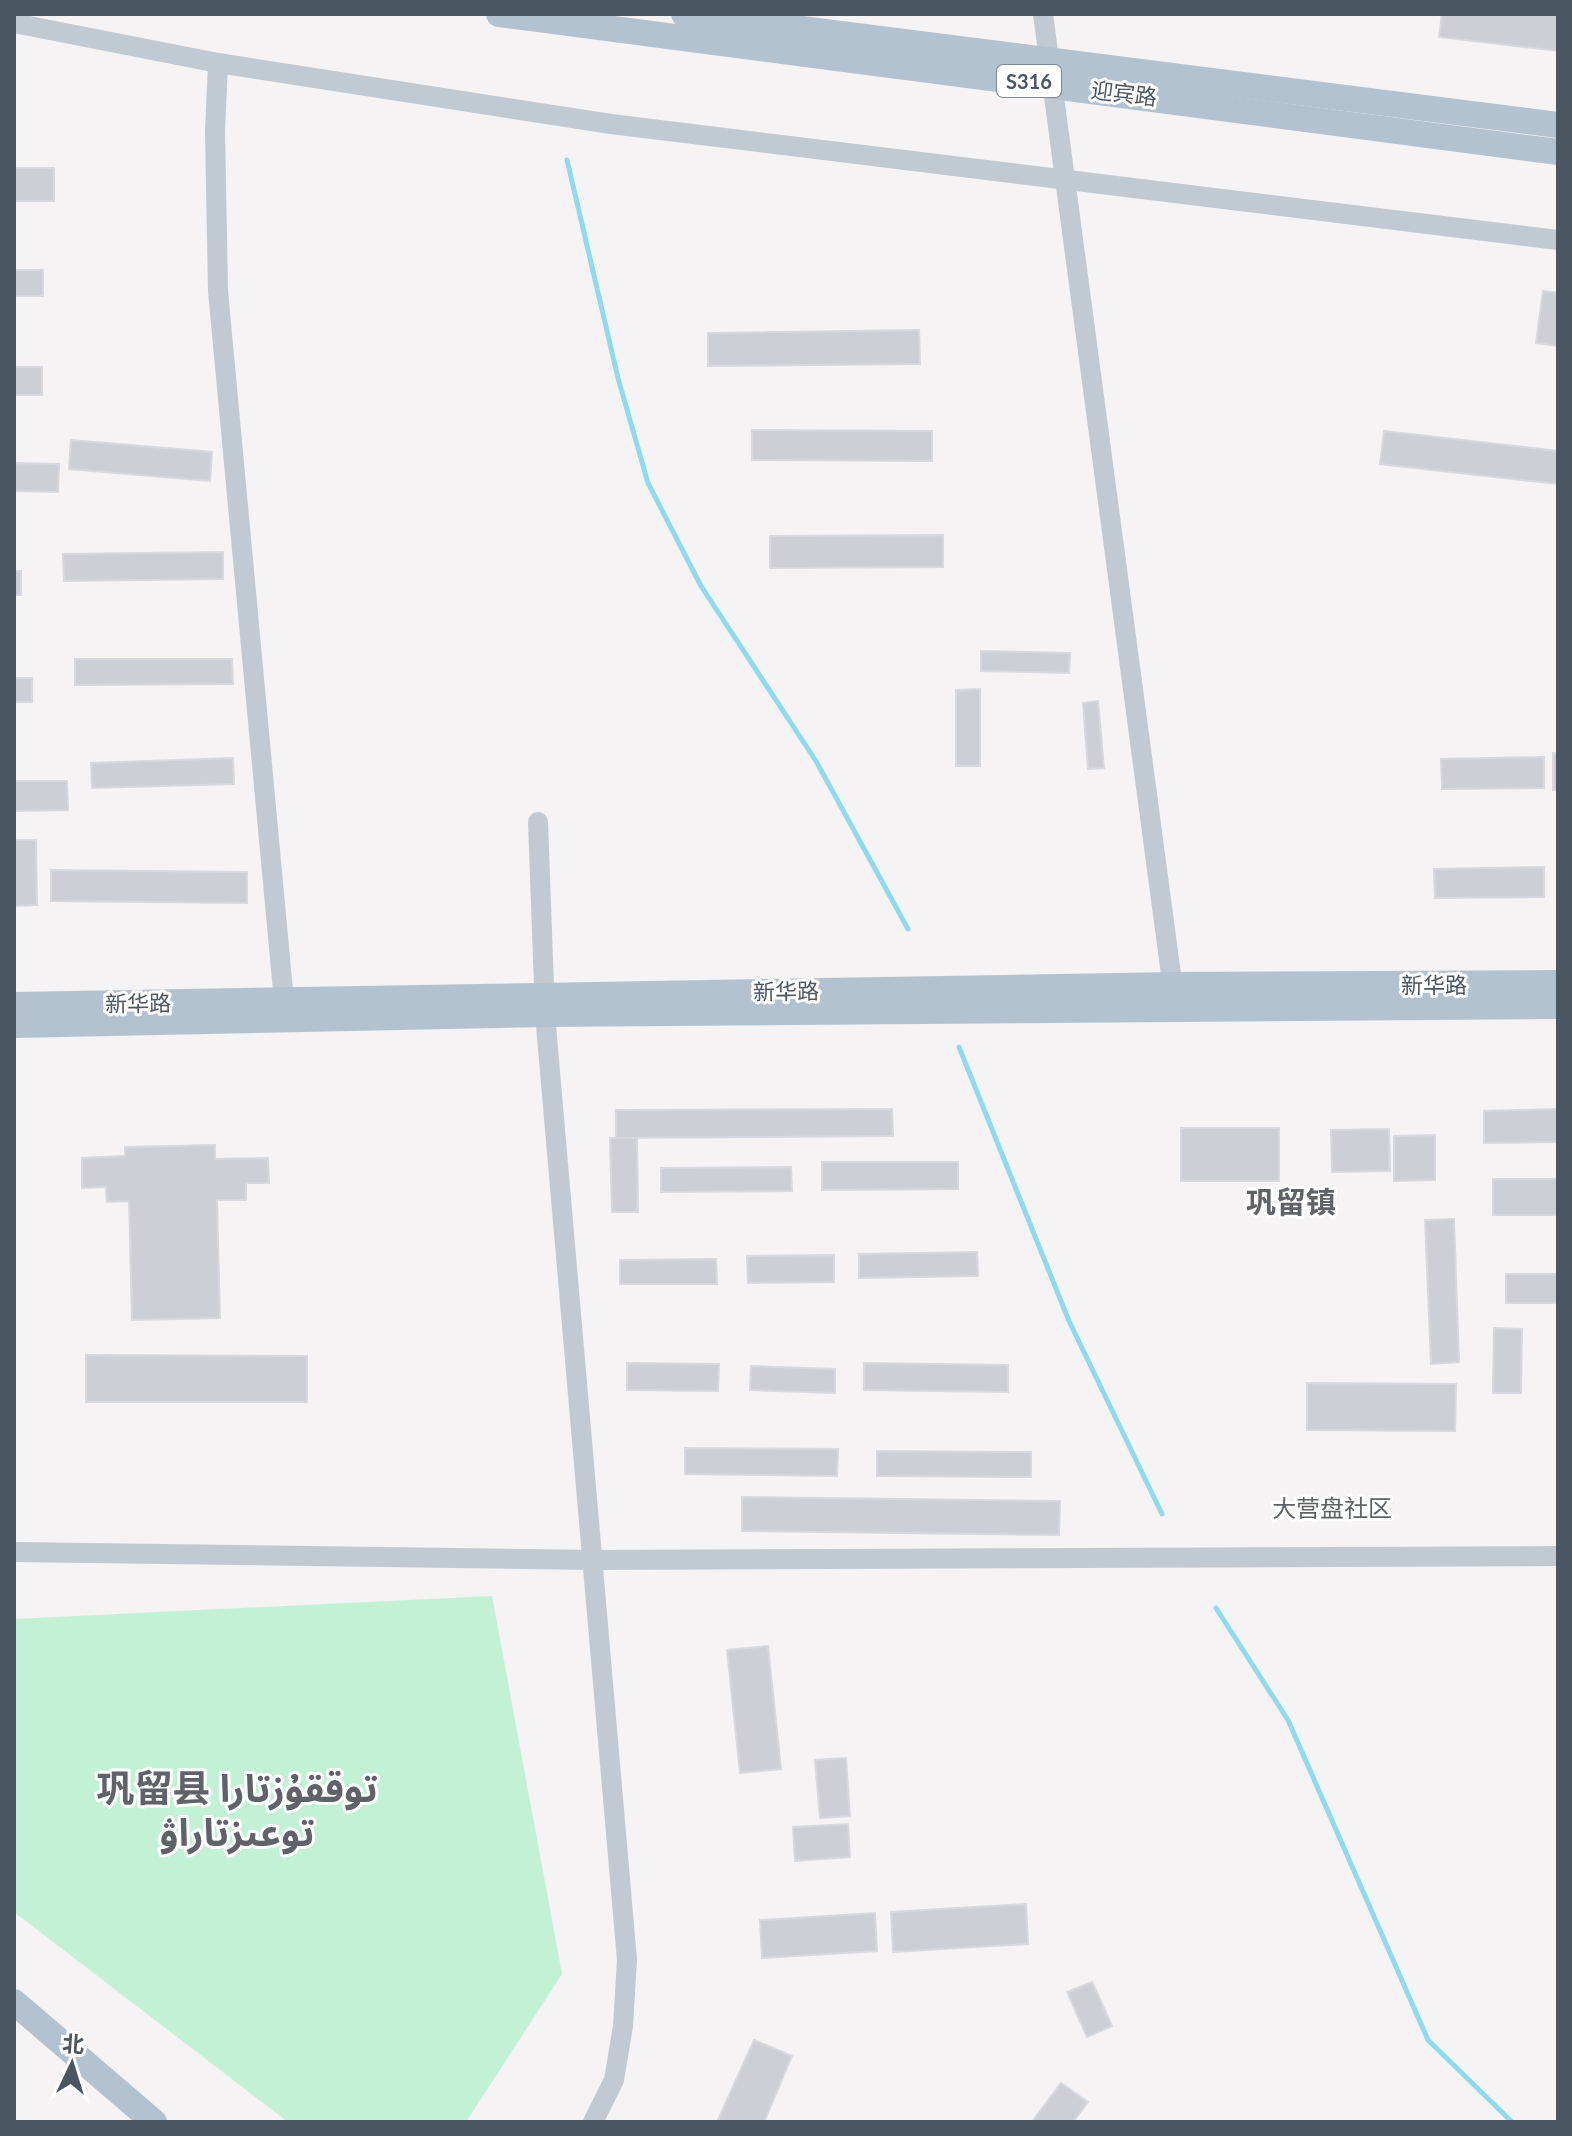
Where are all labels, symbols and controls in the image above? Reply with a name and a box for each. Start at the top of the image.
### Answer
road number: S316 [997,65,1061,97]
street label: 迎宾路 [1090,76,1158,110]
street label: 新华路 [1401,971,1467,998]
street label: 新华路 [753,977,819,1005]
street label: 新华路 [105,989,171,1017]
district label: 巩留镇 [1246,1183,1336,1219]
district label: 大营盘社区 [1272,1493,1392,1522]
district label: 巩留县 توققۇزتارا توعىزتاراۋ [96,1764,378,1855]
north arrow [32,2024,112,2104]
text: 北 [62,2029,85,2058]

